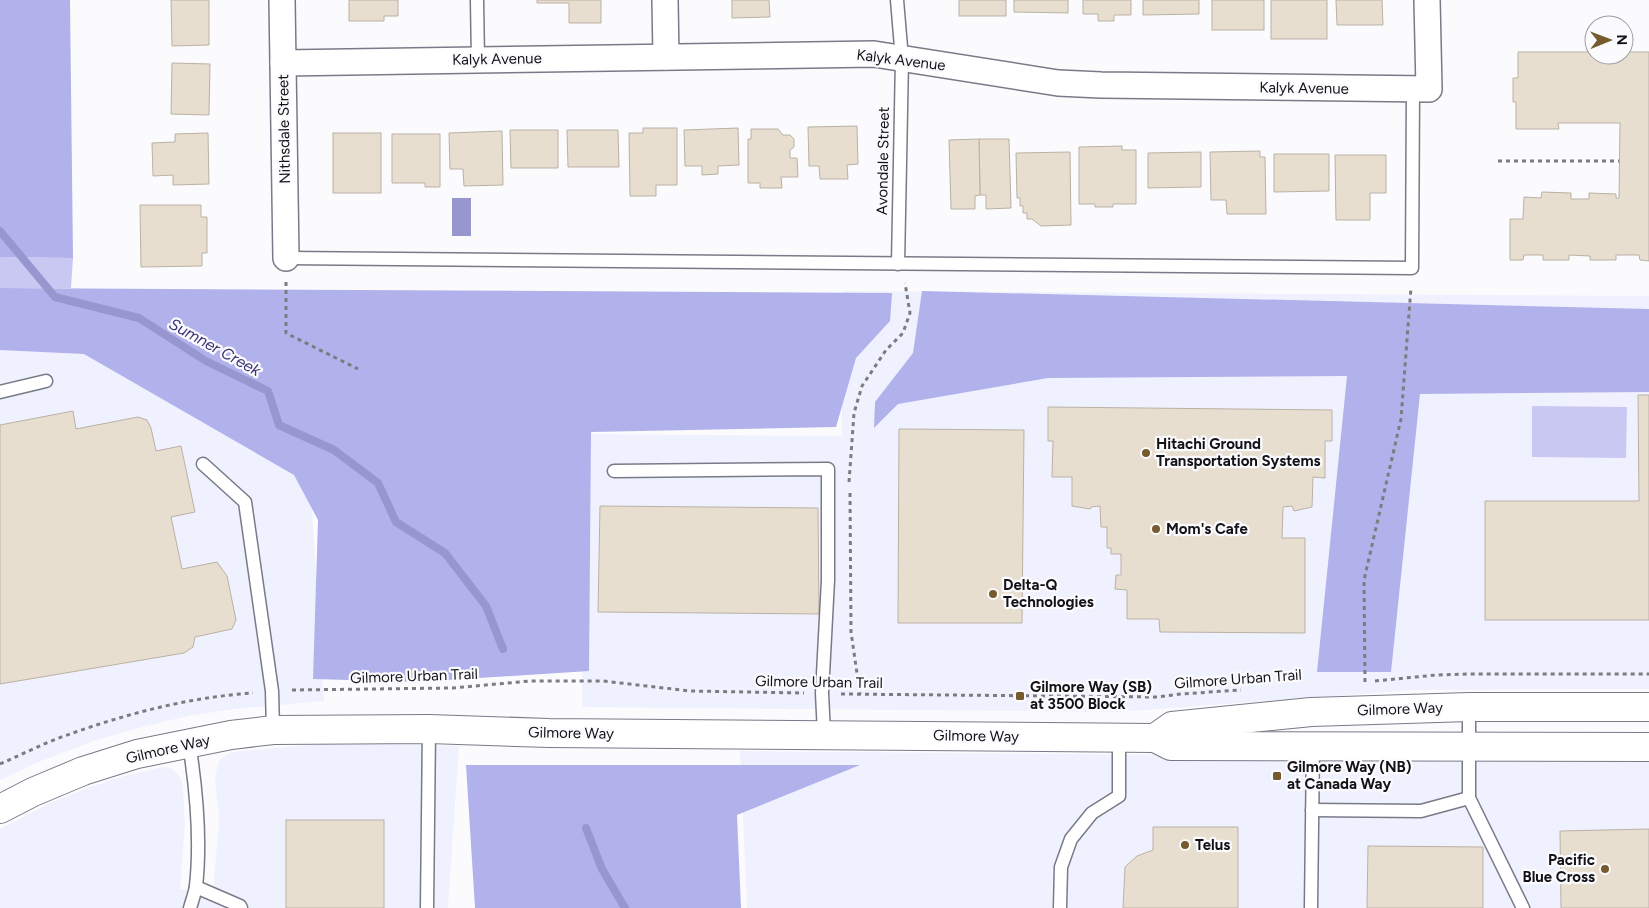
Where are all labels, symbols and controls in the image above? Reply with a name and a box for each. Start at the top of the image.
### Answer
north arrow [1584,15,1634,65]
text: N [1613,34,1630,45]
street label: Kalyk Avenue [855,46,947,74]
street label: Kalyk Avenue [452,49,542,69]
street label: Nithsdale Street [274,74,294,184]
street label: Kalyk Avenue [1259,78,1349,98]
street label: Avondale Street [873,106,893,215]
water label: Sumner Creek [166,314,265,381]
place label: Hitachi Ground Transportation Systems [1156,435,1320,470]
marker: Hitachi Ground Transportation Systems [1140,447,1152,459]
place label: Mom's Cafe [1166,520,1248,538]
marker: Mom's Cafe [1150,523,1162,535]
place label: Delta-Q Technologies [1003,576,1094,611]
marker: Delta-Q Technologies [987,588,999,600]
street label: Gilmore Urban Trail [350,665,478,687]
street label: Gilmore Urban Trail [1174,666,1302,692]
street label: Gilmore Urban Trail [755,672,883,692]
place label: Gilmore Way (SB) at 3500 Block [1030,678,1152,713]
marker: Gilmore Way (SB) at 3500 Block [1014,690,1026,702]
street label: Gilmore Way [1357,699,1443,719]
street label: Gilmore Way [528,723,614,743]
street label: Gilmore Way [933,726,1019,746]
street label: Gilmore Way [124,731,212,767]
place label: Gilmore Way (NB) at Canada Way [1287,758,1412,793]
marker: Gilmore Way (NB) at Canada Way [1271,770,1283,782]
place label: Telus [1195,836,1230,854]
marker: Telus [1179,839,1191,851]
place label: Pacific Blue Cross [1522,851,1595,886]
marker: Pacific Blue Cross [1599,863,1611,875]

